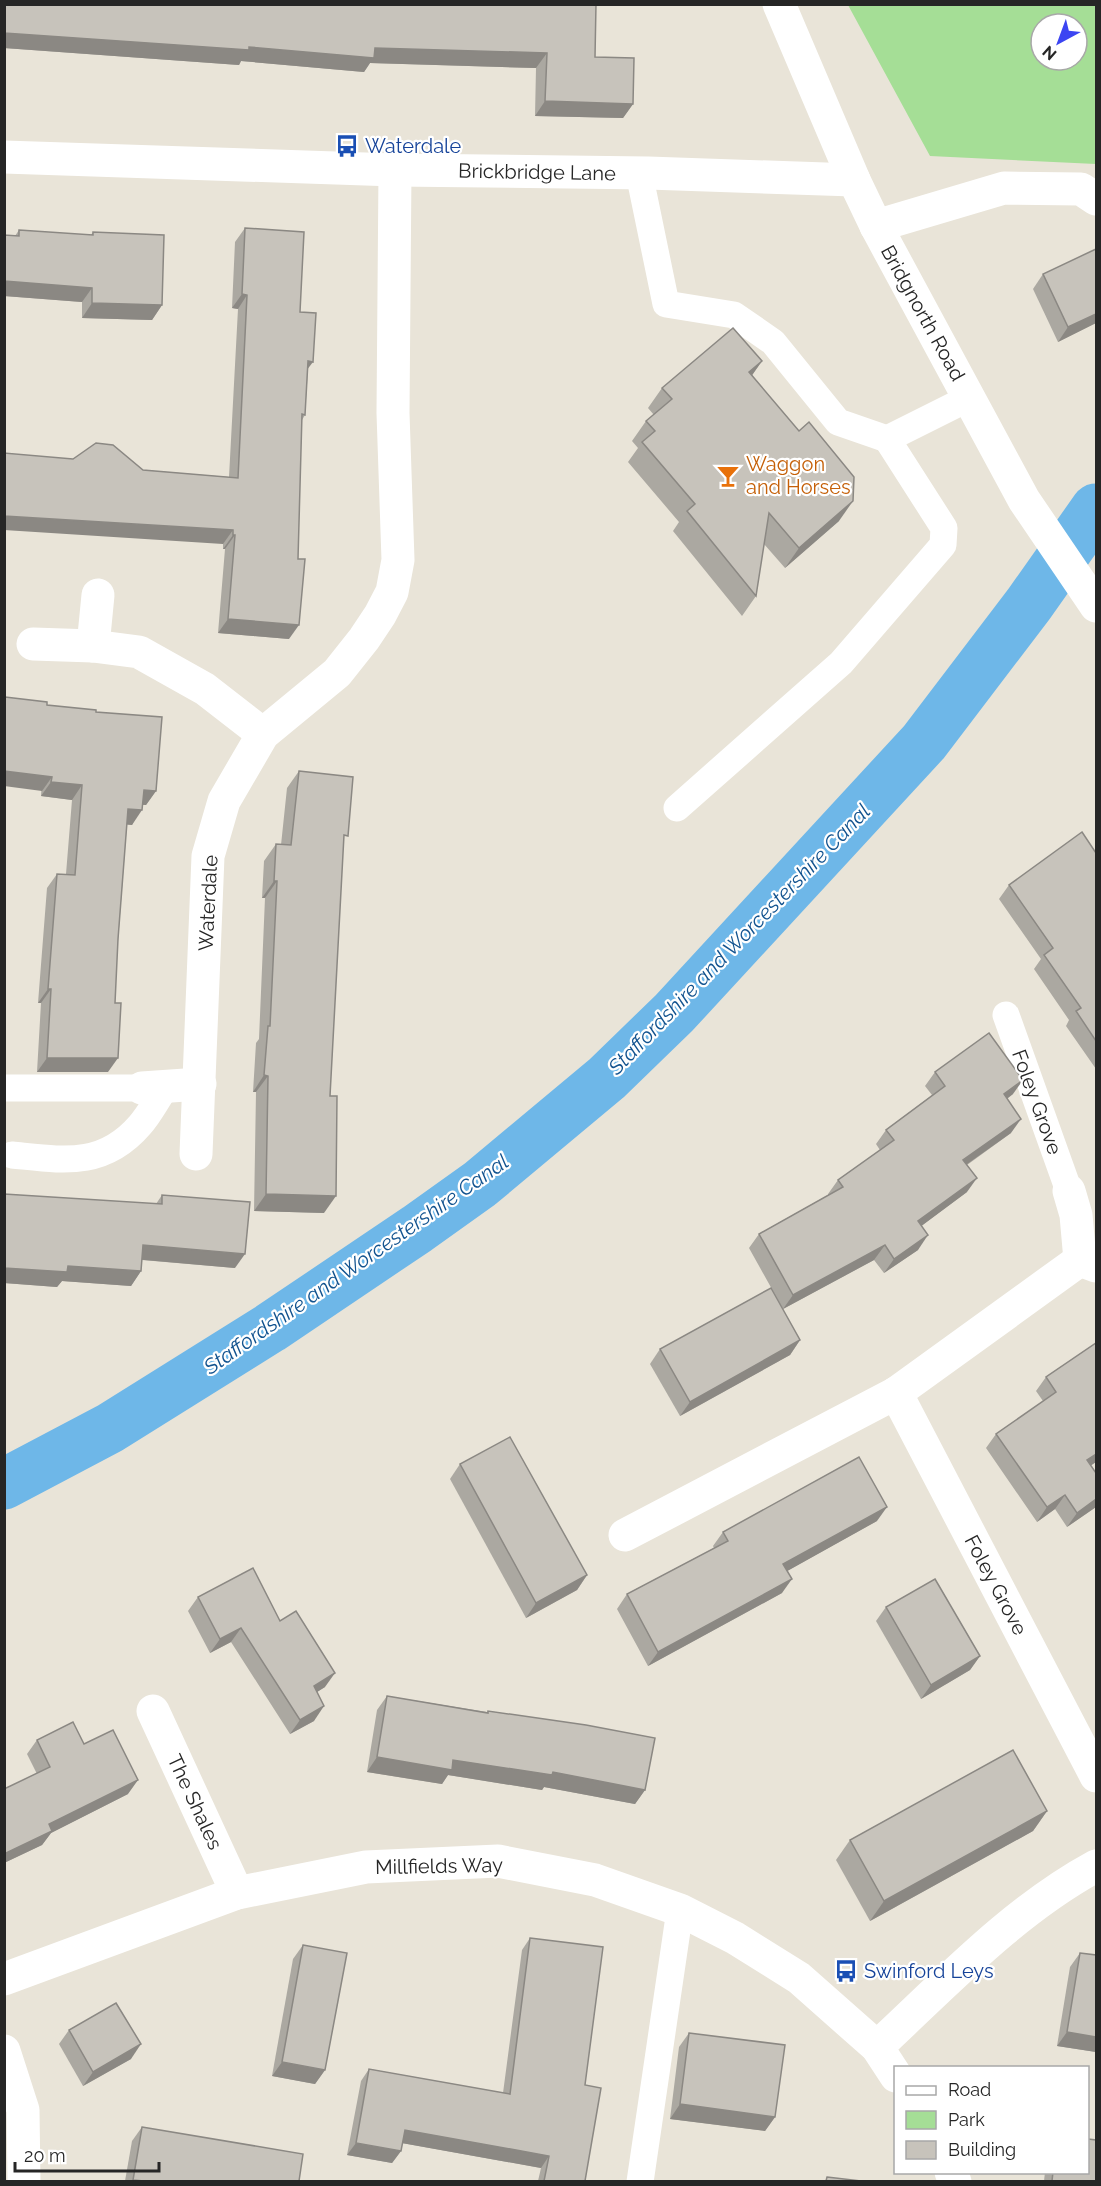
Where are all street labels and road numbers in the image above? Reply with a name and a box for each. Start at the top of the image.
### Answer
street label: Brickbridge Lane [458,159,616,185]
street label: Bridgnorth Road [876,241,970,385]
street label: Waterdale [193,854,223,952]
street label: Foley Grove [1007,1046,1067,1158]
street label: Foley Grove [960,1531,1033,1639]
street label: The Shales [163,1751,227,1853]
street label: Millfields Way [375,1853,503,1879]

